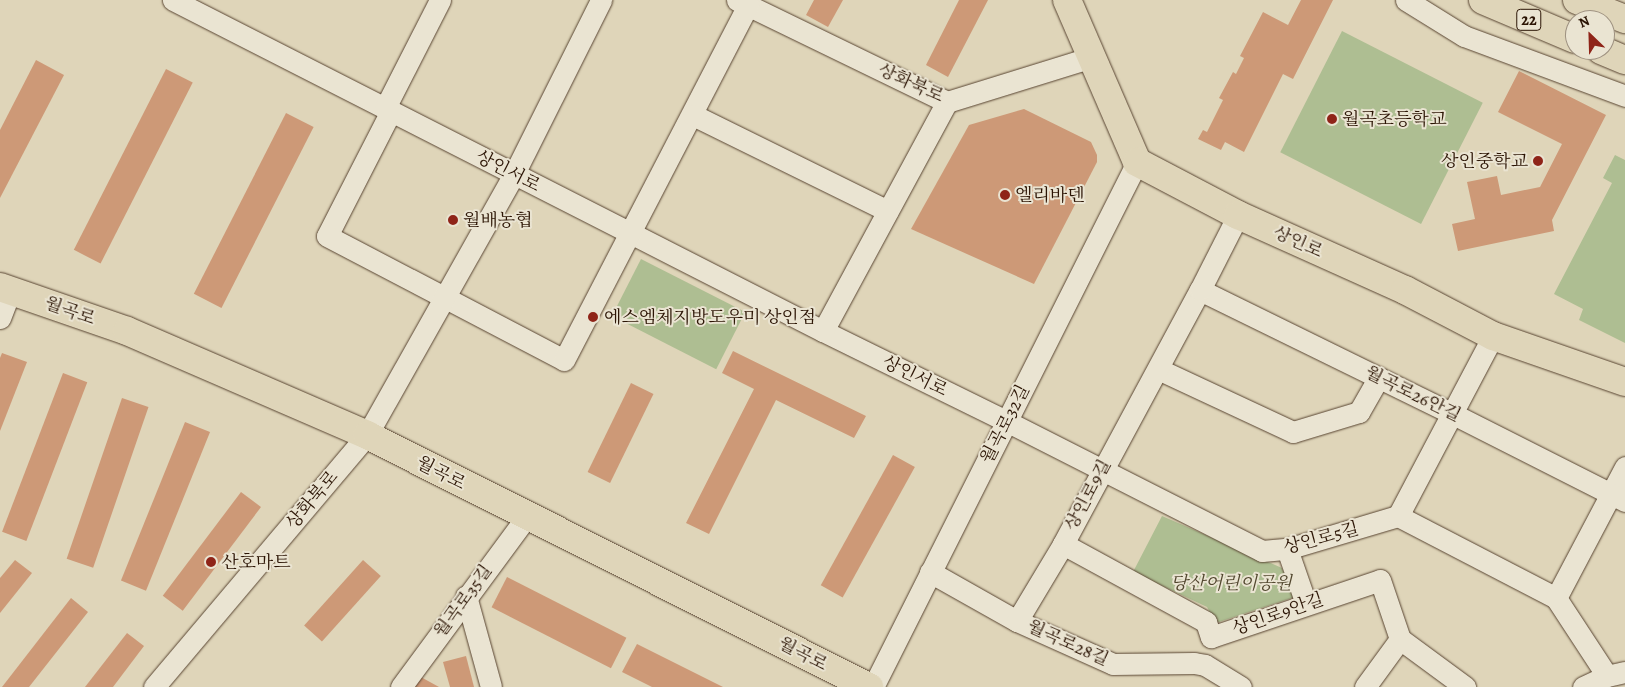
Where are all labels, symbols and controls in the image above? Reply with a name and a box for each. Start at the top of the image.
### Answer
road number: 22 [1515,6,1543,34]
north arrow [1565,10,1615,60]
text: N [1576,11,1593,33]
street label: 상화북로 [875,59,947,107]
place label: 월곡초등학교 [1342,108,1446,130]
marker: 월곡초등학교 [1326,113,1338,125]
street label: 상인서로 [472,146,544,196]
place label: 상인중학교 [1441,150,1528,172]
marker: 상인중학교 [1532,155,1544,167]
place label: 엘리바덴 [1015,184,1085,206]
marker: 엘리바덴 [999,189,1011,201]
place label: 월배농협 [463,209,533,231]
marker: 월배농협 [447,214,459,226]
street label: 상인로 [1270,222,1326,262]
street label: 월곡로 [42,292,98,330]
place label: 에스엠체지방도우미 상인점 [604,306,816,328]
marker: 에스엠체지방도우미 상인점 [586,310,600,324]
street label: 상인서로 [879,351,951,401]
street label: 월곡로26안길 [1362,362,1464,426]
street label: 월곡로32길 [976,381,1034,467]
street label: 월곡로 [413,452,469,494]
street label: 상인로9길 [1060,456,1116,534]
street label: 상화북로 [281,466,343,534]
street label: 상인로5길 [1281,518,1361,558]
place label: 산호마트 [221,551,291,573]
marker: 산호마트 [205,556,217,568]
street label: 월곡로35길 [429,560,497,642]
park label: 당산어린이공원 [1170,572,1292,594]
street label: 상인로9안길 [1230,588,1326,640]
street label: 월곡로28길 [1024,615,1112,671]
street label: 월곡로 [775,633,831,675]

